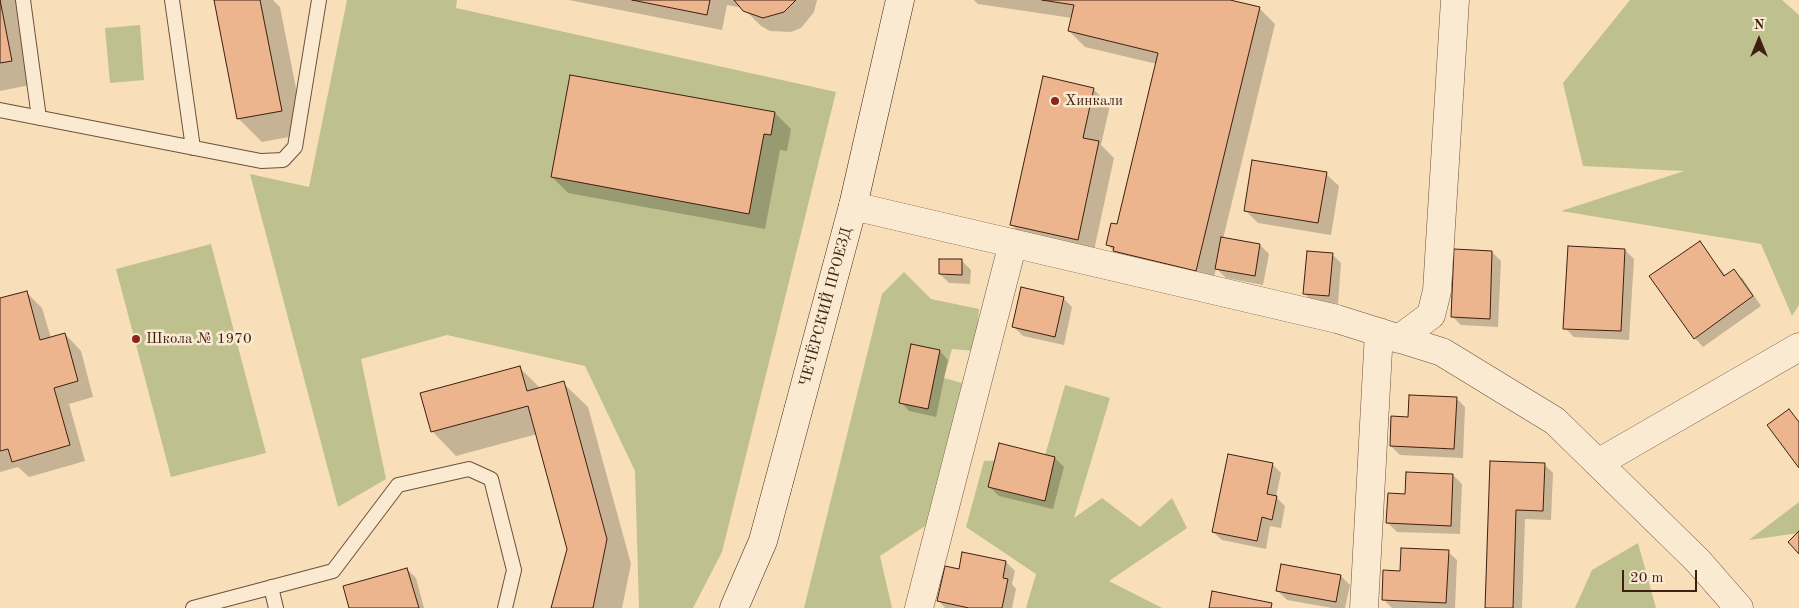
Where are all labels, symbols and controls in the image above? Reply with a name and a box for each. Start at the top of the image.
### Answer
north arrow [1734,15,1784,65]
text: N [1754,18,1764,32]
place label: Хинкали [1065,92,1123,110]
marker: Хинкали [1049,95,1061,107]
street label: ЧЕЧЁРСКИЙ ПРОЕЗД [796,225,856,389]
place label: Школа № 1970 [146,330,252,348]
marker: Школа № 1970 [130,333,142,345]
scale bar [1624,560,1699,592]
text: 20 m [1630,571,1664,586]

